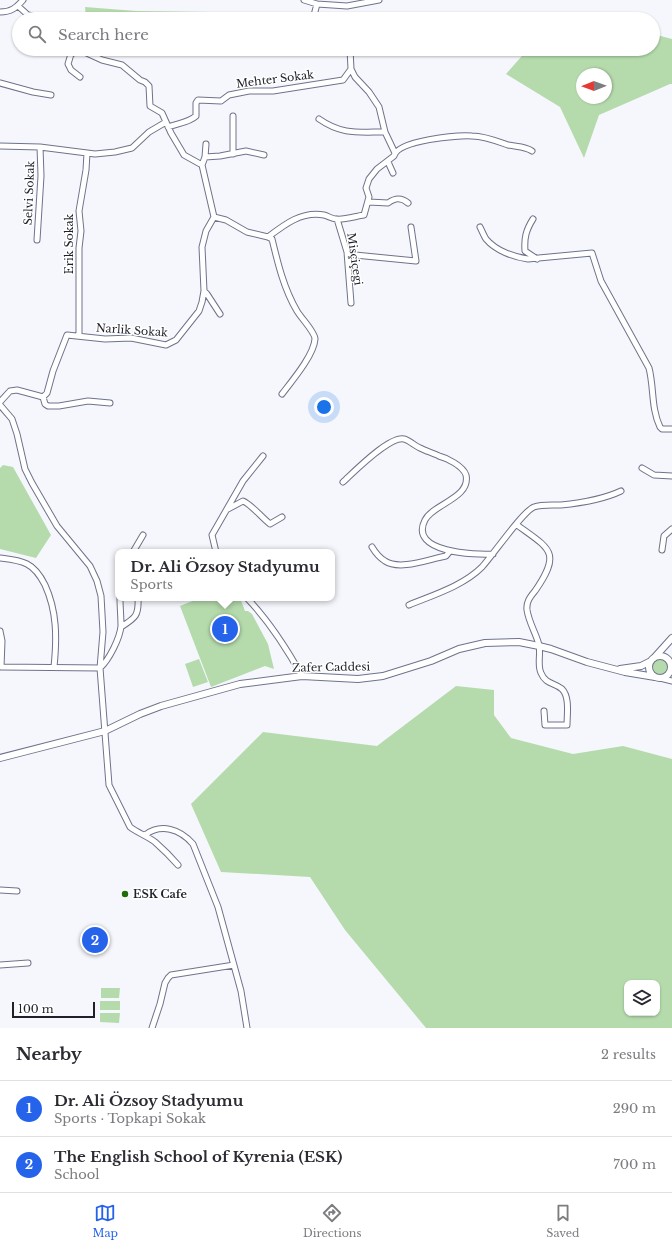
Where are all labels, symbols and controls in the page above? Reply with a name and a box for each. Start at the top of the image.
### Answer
search box [12,12,660,56]
icon: search [26,23,48,45]
text: Search here [58,25,149,44]
street label: Mehter Sokak [235,67,315,91]
north arrow [576,68,612,104]
street label: Selvi Sokak [21,160,37,225]
street label: Erik Sokak [62,213,76,274]
street label: Misçiçegi [344,232,366,286]
street label: Narlik Sokak [96,321,169,340]
your location [314,397,334,417]
popup [115,549,335,601]
text: Dr. Ali Özsoy Stadyumu [130,557,320,576]
text: Sports [130,576,173,593]
pin: 1 [212,614,238,644]
street label: Zafer Caddesi [292,659,370,675]
place label: ESK Cafe [133,887,187,901]
marker: ESK Cafe [120,889,130,899]
pin: 2 [82,925,108,955]
map controls [624,980,660,1016]
button: layers [624,980,660,1016]
scale bar [12,1000,95,1019]
text: 100 m [18,1002,54,1016]
text: Nearby [16,1044,82,1065]
text: 2 results [601,1046,656,1063]
text: Dr. Ali Özsoy Stadyumu [54,1091,243,1110]
text: 1 [26,1100,32,1117]
text: 290 m [613,1100,656,1117]
text: Sports · Topkapi Sokak [54,1110,206,1127]
text: The English School of Kyrenia (ESK) [54,1147,343,1166]
text: 2 [25,1156,33,1173]
text: 700 m [613,1156,656,1173]
text: School [54,1166,100,1183]
tab: Map [92,1202,118,1240]
tab: Directions [303,1202,361,1240]
tab: Saved [546,1202,580,1240]

